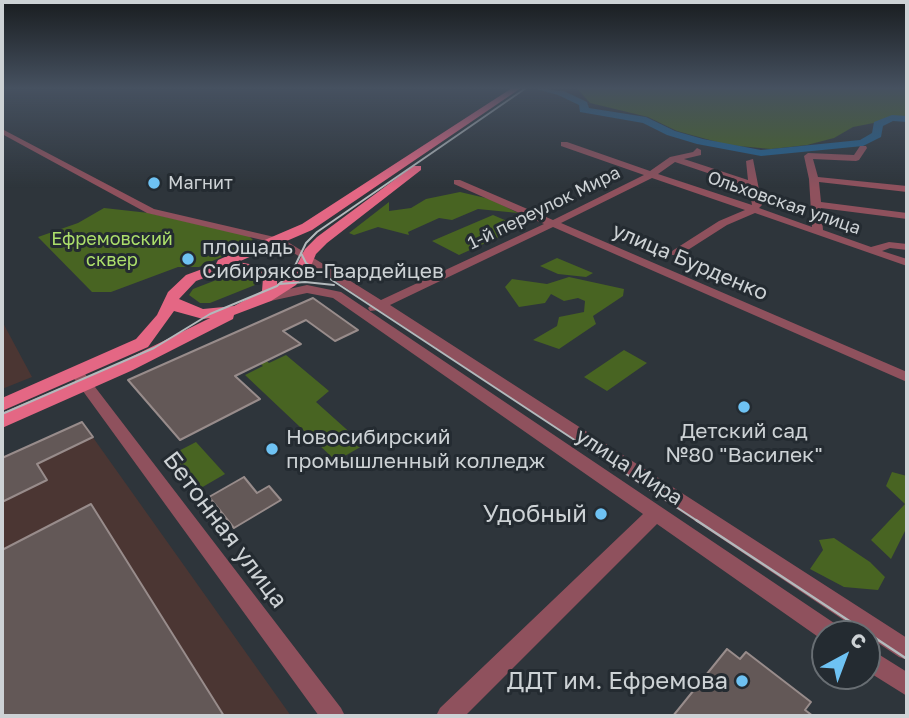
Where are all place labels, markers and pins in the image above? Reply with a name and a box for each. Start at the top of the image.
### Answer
place label: Магнит [168,172,233,194]
marker: Магнит [146,175,162,191]
place label: площадь Сибиряков-Гвардейцев [202,234,444,284]
marker: площадь Сибиряков-Гвардейцев [180,251,196,267]
marker: Детский сад №80 "Василек" [736,399,752,415]
place label: Детский сад №80 "Василек" [665,418,823,468]
place label: Новосибирский промышленный колледж [286,424,545,474]
marker: Новосибирский промышленный колледж [264,441,280,457]
place label: Удобный [483,500,587,528]
marker: Удобный [593,506,609,522]
place label: ДДТ им. Ефремова [507,667,728,695]
marker: ДДТ им. Ефремова [734,673,750,689]

